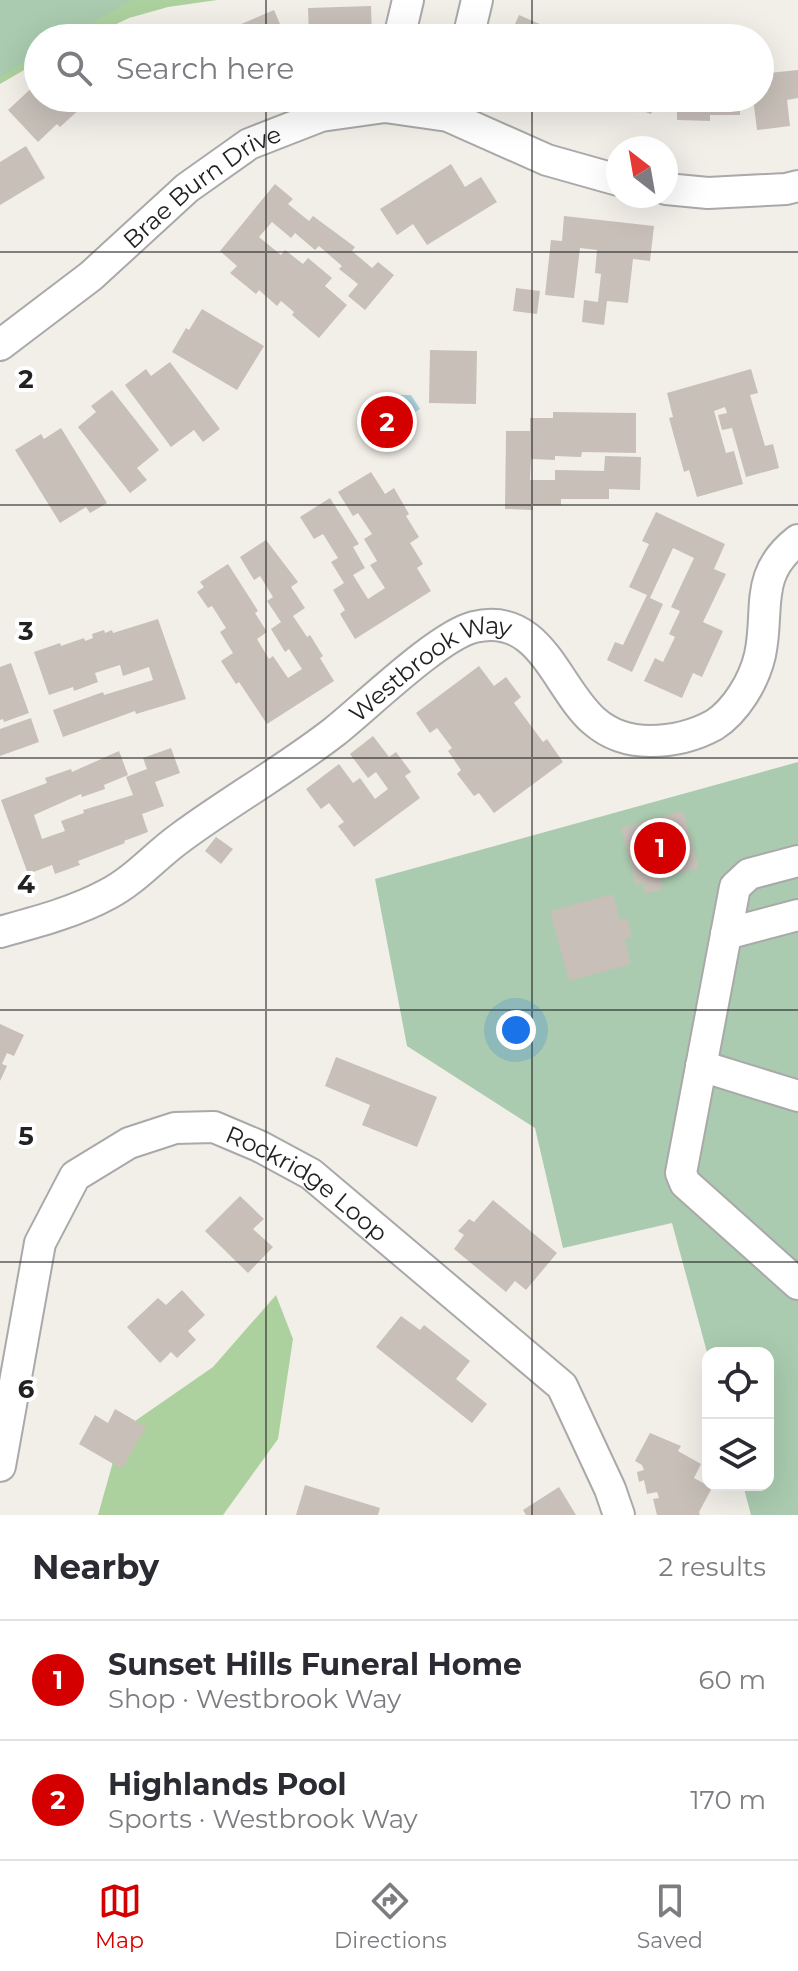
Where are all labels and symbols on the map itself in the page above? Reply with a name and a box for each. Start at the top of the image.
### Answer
street label: Brae Burn Drive [117,119,285,254]
north arrow [606,136,678,208]
text: 2 [18,363,34,395]
pin: 2 [361,392,413,452]
street label: Westbrook Way [343,610,515,728]
text: 3 [17,615,34,647]
pin: 1 [634,818,686,878]
text: 4 [17,868,35,900]
your location [496,1010,536,1050]
street label: Rockridge Loop [222,1119,394,1247]
text: 5 [18,1120,34,1152]
text: 6 [18,1373,35,1405]

